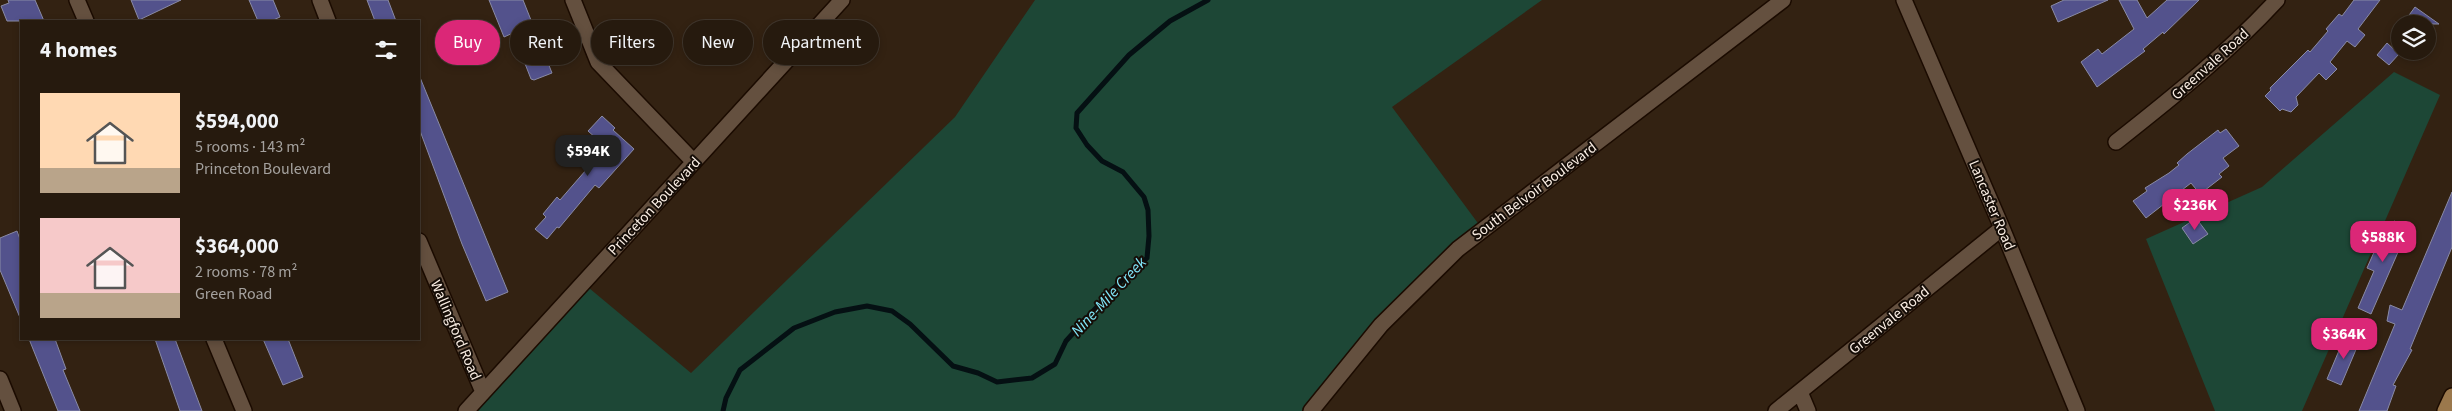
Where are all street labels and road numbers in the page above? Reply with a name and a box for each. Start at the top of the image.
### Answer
street label: Greenvale Road [2167,24,2254,105]
street label: South Belvoir Boulevard [1467,137,1601,245]
street label: Princeton Boulevard [603,152,706,260]
street label: Lancaster Road [1963,157,2020,253]
street label: Wallingford Road [425,277,486,384]
street label: Greenvale Road [1845,281,1934,359]

